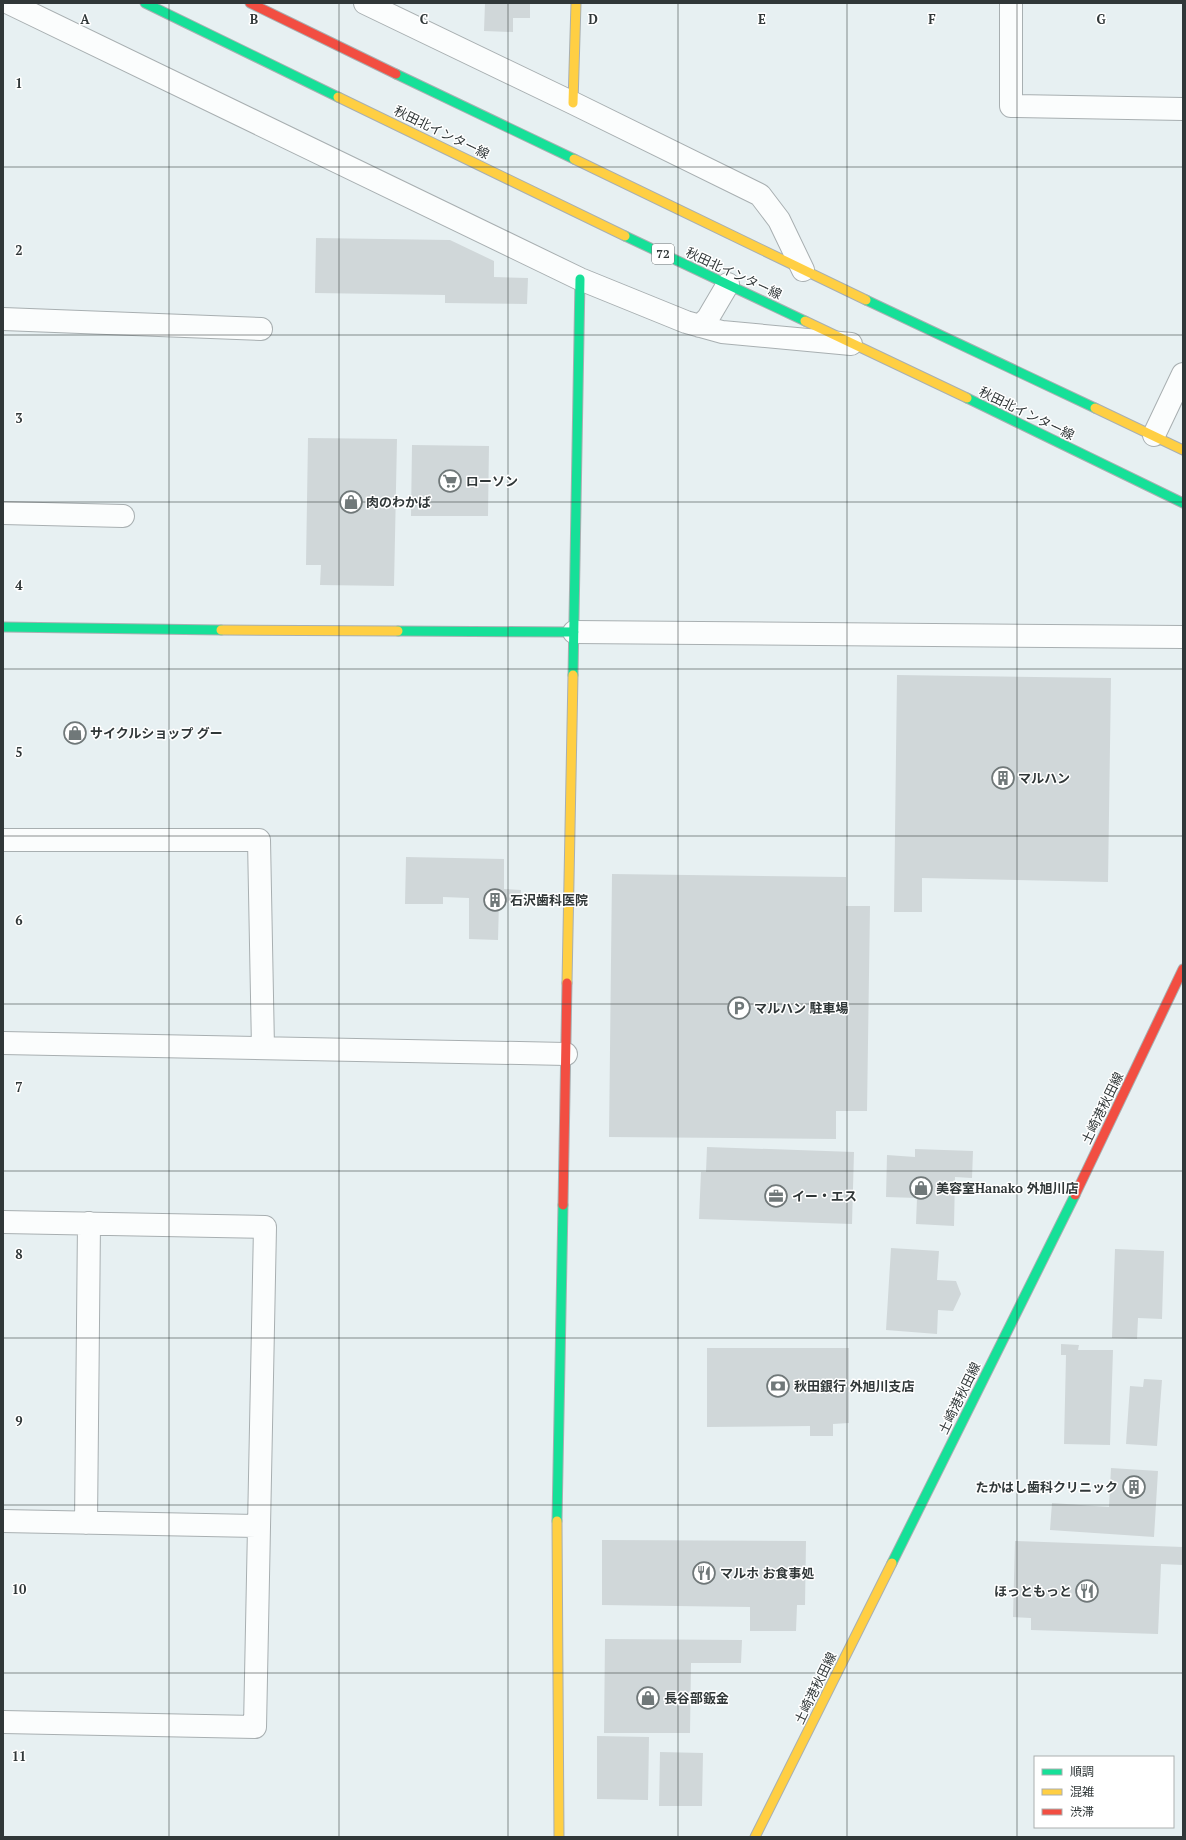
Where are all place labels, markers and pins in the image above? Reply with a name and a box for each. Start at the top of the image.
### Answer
supermarket icon: ローソン [437,468,463,494]
place label: ローソン [466,472,518,490]
shop icon: 肉のわかば [338,489,364,515]
place label: 肉のわかば [366,493,431,511]
shop icon: サイクルショップ グー [62,720,88,746]
place label: サイクルショップ グー [90,724,223,742]
building icon: マルハン [990,765,1016,791]
place label: マルハン [1018,769,1070,787]
building icon: 石沢歯科医院 [482,887,508,913]
place label: 石沢歯科医院 [510,891,588,909]
parking icon: マルハン 駐車場 [726,995,752,1021]
place label: マルハン 駐車場 [754,999,849,1017]
shop icon: 美容室Hanako 外旭川店 [908,1175,934,1201]
place label: 美容室Hanako 外旭川店 [936,1179,1078,1197]
office icon: イー・エス [763,1183,789,1209]
place label: イー・エス [792,1187,857,1205]
bank icon: 秋田銀行 外旭川支店 [765,1373,791,1399]
place label: 秋田銀行 外旭川支店 [794,1377,915,1395]
building icon: たかはし歯科クリニック [1121,1474,1147,1500]
place label: たかはし歯科クリニック [976,1478,1118,1496]
restaurant icon: マルホ お食事処 [691,1560,717,1586]
place label: マルホ お食事処 [720,1564,815,1582]
restaurant icon: ほっともっと [1074,1578,1100,1604]
place label: ほっともっと [994,1582,1072,1600]
shop icon: 長谷部鈑金 [635,1685,661,1711]
place label: 長谷部鈑金 [664,1689,729,1707]

